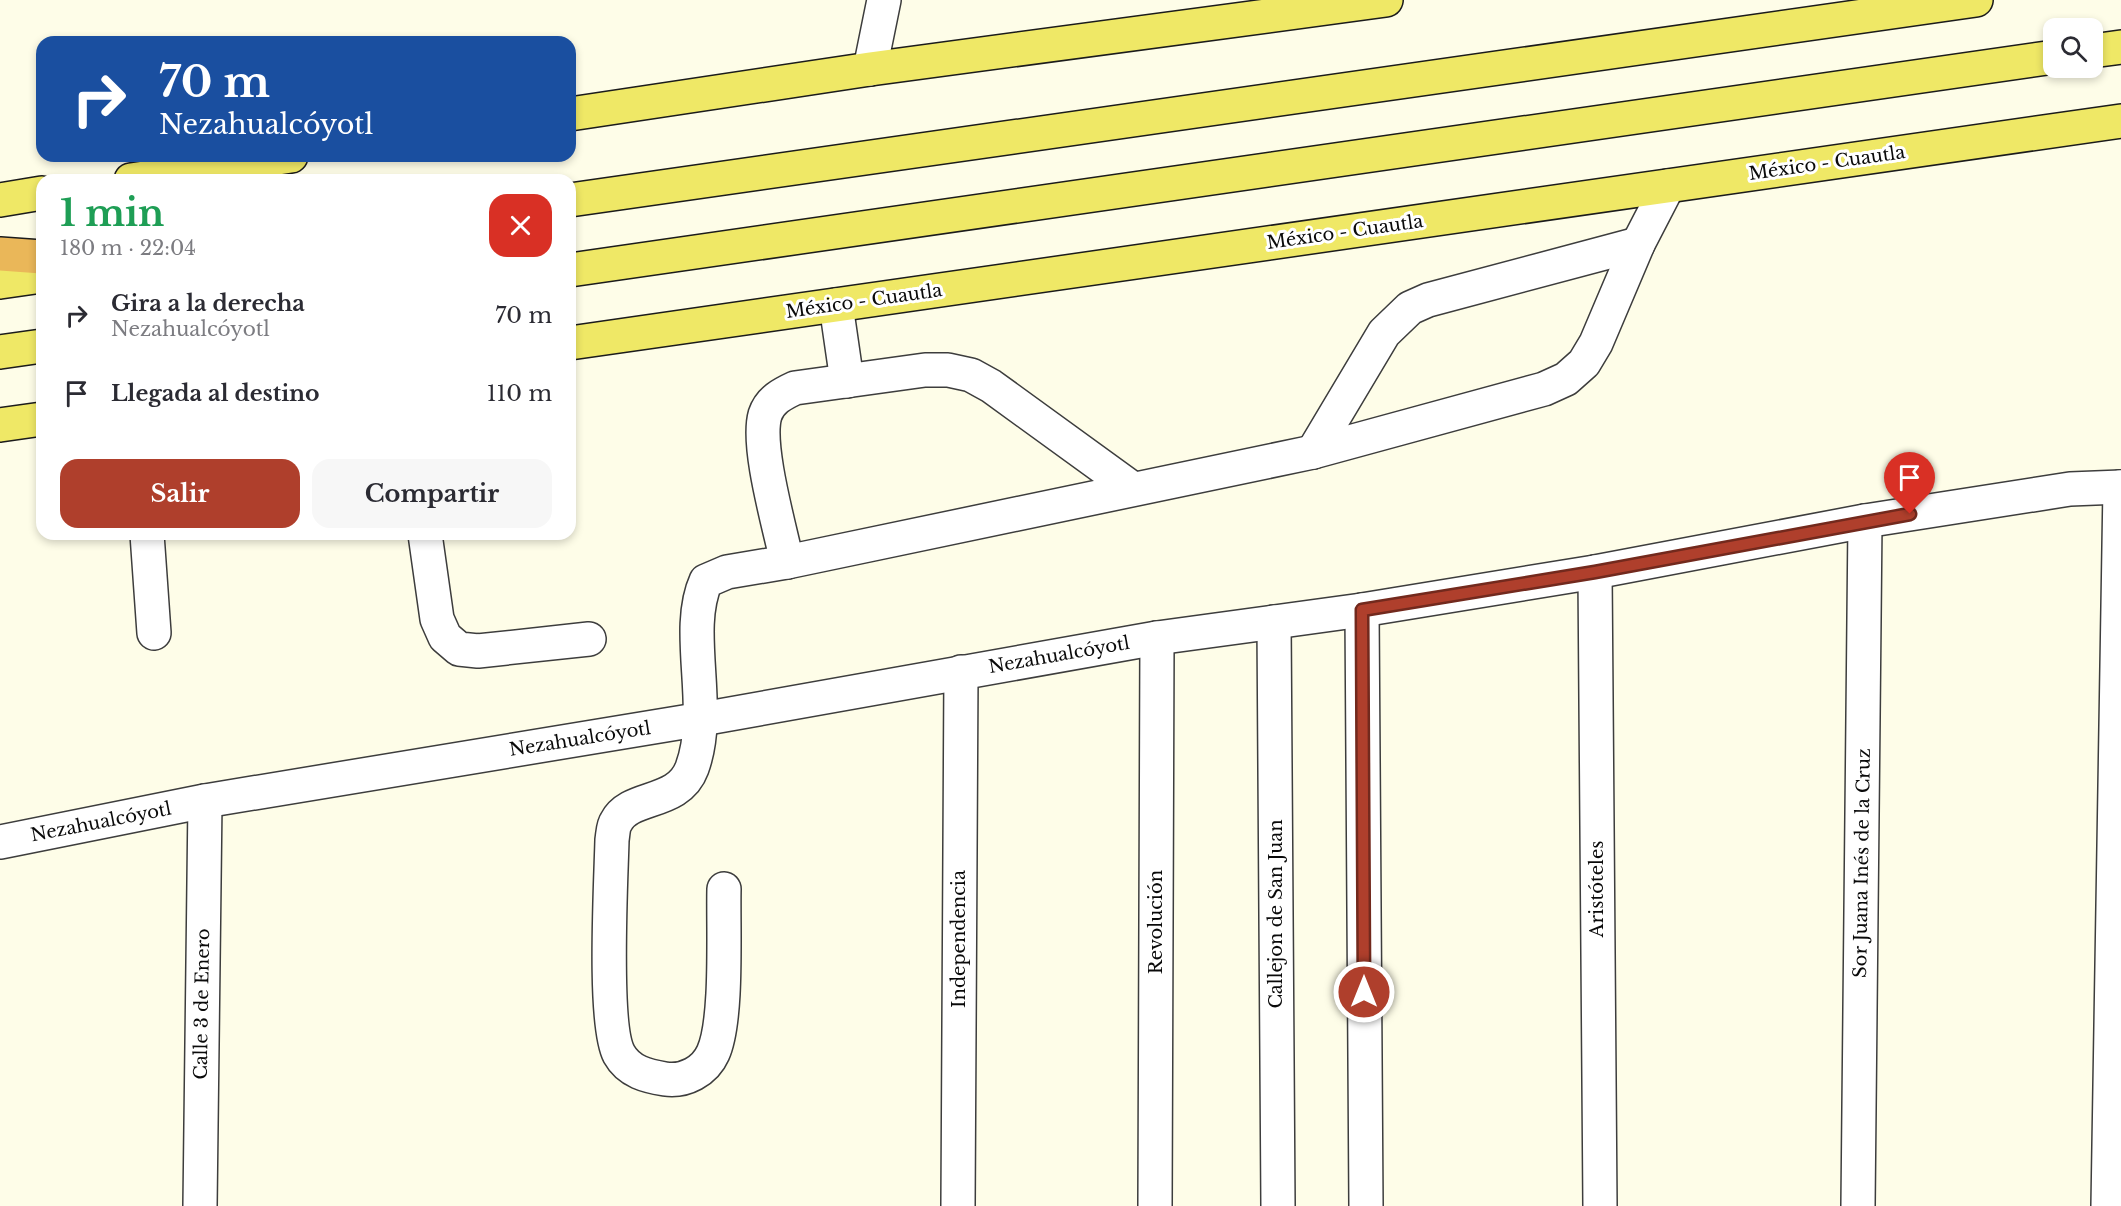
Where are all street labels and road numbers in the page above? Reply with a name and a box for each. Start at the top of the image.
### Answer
street label: México - Cuautla [1747,141,1907,185]
street label: México - Cuautla [1265,210,1425,254]
street label: México - Cuautla [784,279,944,323]
street label: Nezahualcóyotl [987,632,1131,678]
street label: Nezahualcóyotl [508,717,652,761]
street label: Sor Juana Inés de la Cruz [1849,748,1875,978]
street label: Nezahualcóyotl [29,798,173,846]
street label: Callejon de San Juan [1265,819,1287,1009]
street label: Aristóteles [1586,841,1608,938]
street label: Independencia [948,870,970,1008]
street label: Revolución [1145,870,1167,974]
street label: Calle 3 de Enero [190,928,214,1080]

